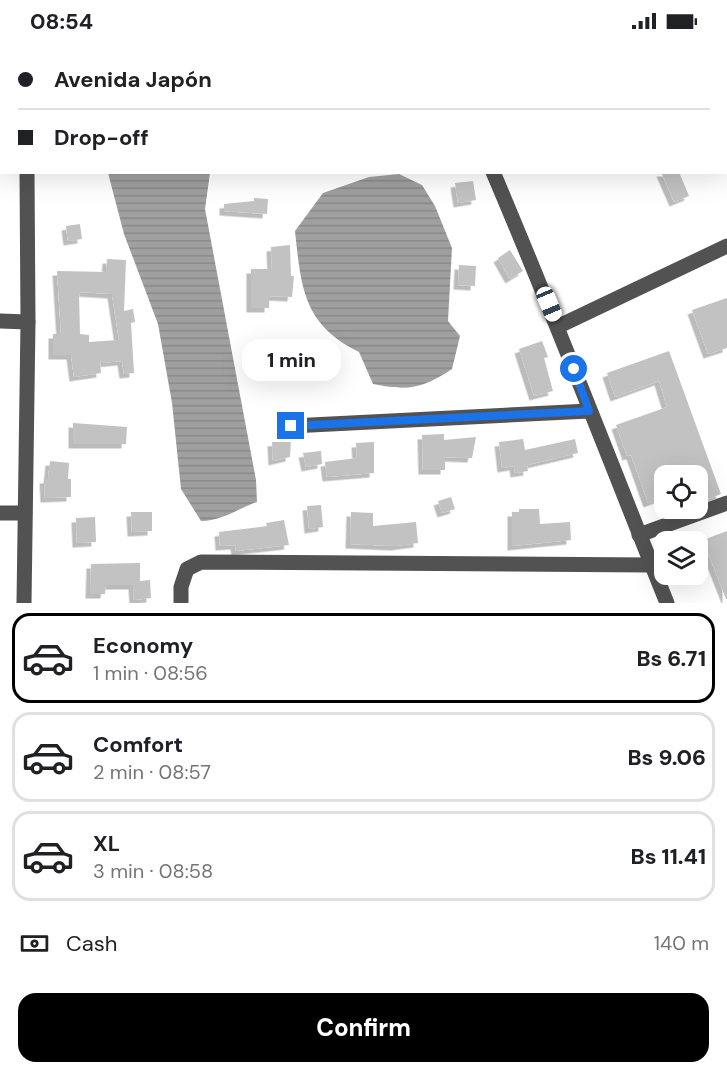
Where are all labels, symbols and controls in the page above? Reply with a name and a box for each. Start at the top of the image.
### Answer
text: 08:54 [30,7,93,36]
text: Avenida Japón [54,65,212,94]
text: Drop-off [54,123,149,152]
car [534,284,564,324]
callout: 1 min [242,339,340,381]
text: 1 min [267,347,316,373]
route start [560,355,587,382]
route end [277,412,304,439]
map controls [654,465,708,585]
button: locate [654,465,708,519]
button: layers [654,531,708,585]
icon: car [21,631,75,685]
text: Economy [93,631,193,660]
text: Bs 6.71 [636,644,706,673]
text: 1 min · 08:56 [93,660,208,686]
icon: car [21,730,75,784]
text: Comfort [93,730,183,759]
text: Bs 9.06 [627,743,706,772]
text: 2 min · 08:57 [93,759,211,785]
icon: car [21,829,75,883]
text: XL [93,829,120,858]
text: Bs 11.41 [631,842,706,871]
text: 3 min · 08:58 [93,858,213,884]
icon: cash [18,927,51,960]
text: Cash [66,929,117,958]
text: 140 m [654,930,709,956]
button: Confirm [18,993,709,1062]

